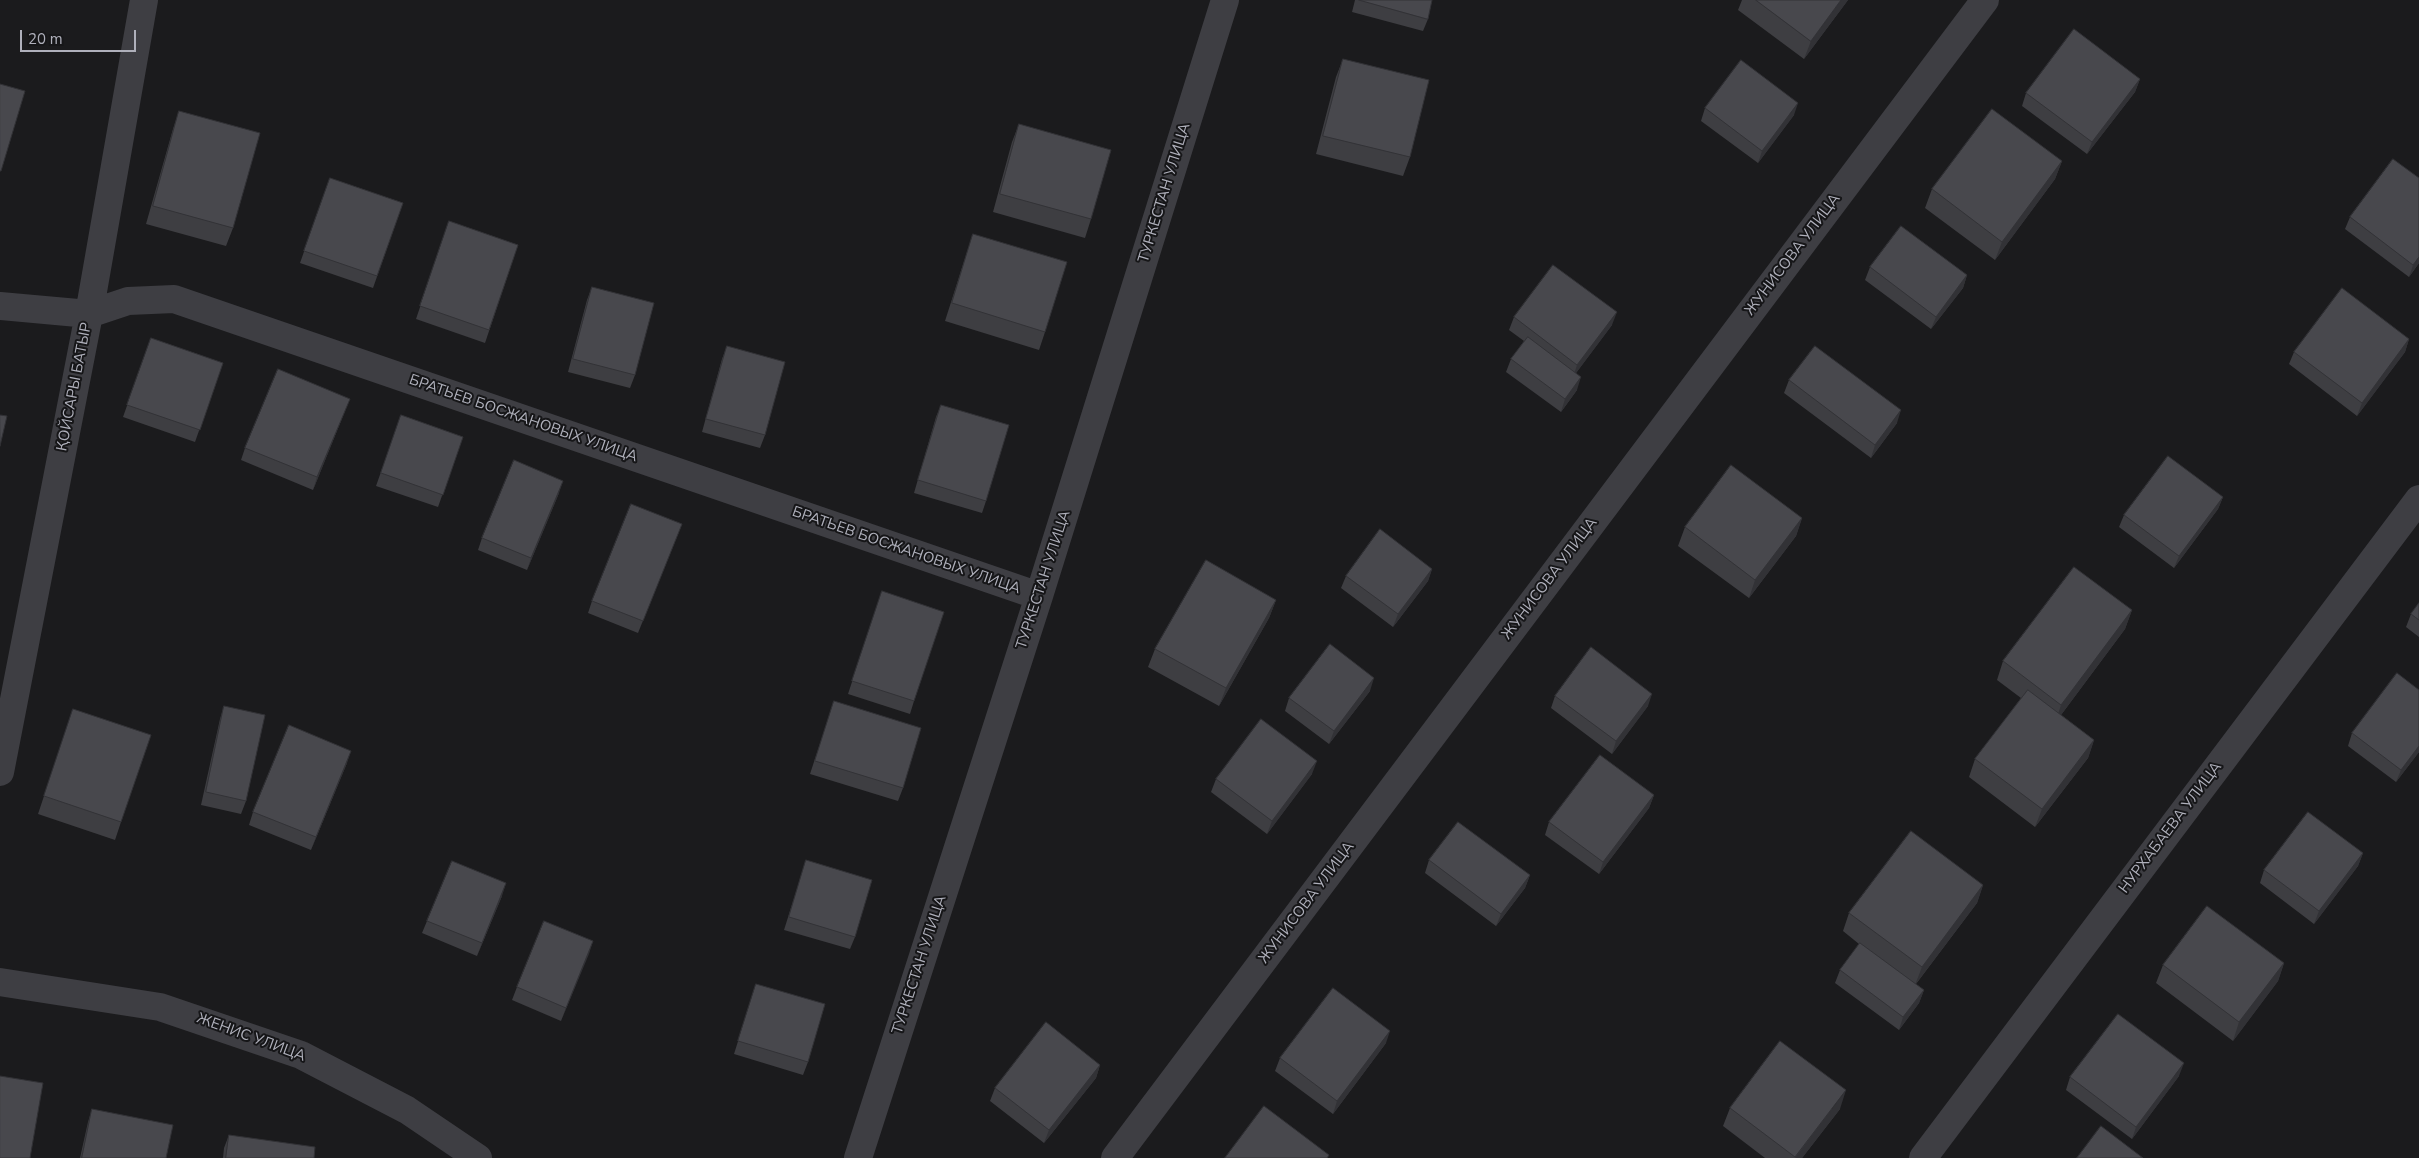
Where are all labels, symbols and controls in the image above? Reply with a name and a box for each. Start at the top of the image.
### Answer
scale bar [22,20,139,52]
text: 20 m [28,29,63,49]
street label: ТУРКЕСТАН УЛИЦА [1135,121,1195,265]
street label: ЖУНИСОВА УЛИЦА [1741,191,1845,319]
street label: ҚОЙСАРЫ БАТЫР [54,321,96,453]
street label: БРАТЬЕВ БОСЖАНОВЫХ УЛИЦА [406,371,640,467]
street label: БРАТЬЕВ БОСЖАНОВЫХ УЛИЦА [789,503,1023,599]
street label: ТУРКЕСТАН УЛИЦА [1013,508,1075,652]
street label: ЖУНИСОВА УЛИЦА [1498,515,1602,643]
street label: НУРХАБАЕВА УЛИЦА [2116,759,2226,897]
street label: ЖУНИСОВА УЛИЦА [1255,839,1359,967]
street label: ТУРКЕСТАН УЛИЦА [889,893,951,1037]
street label: ЖЕНИС УЛИЦА [194,1010,308,1066]

